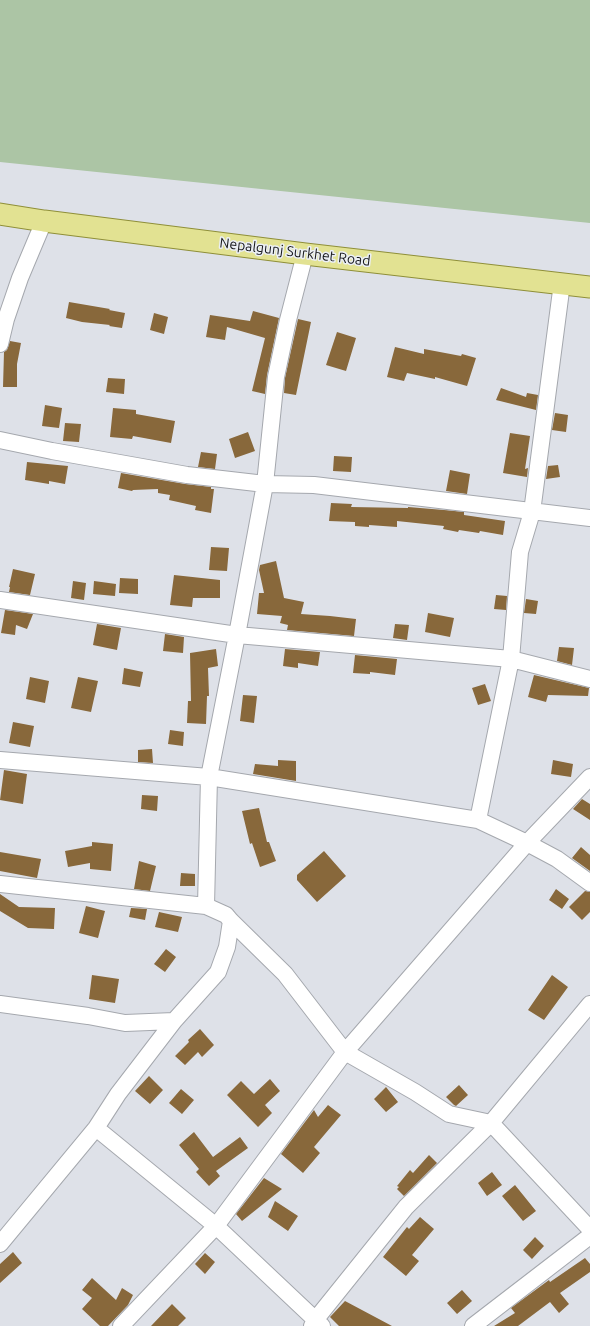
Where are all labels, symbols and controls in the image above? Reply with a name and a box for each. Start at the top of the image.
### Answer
street label: Nepalgunj Surkhet Road [219,234,371,270]

